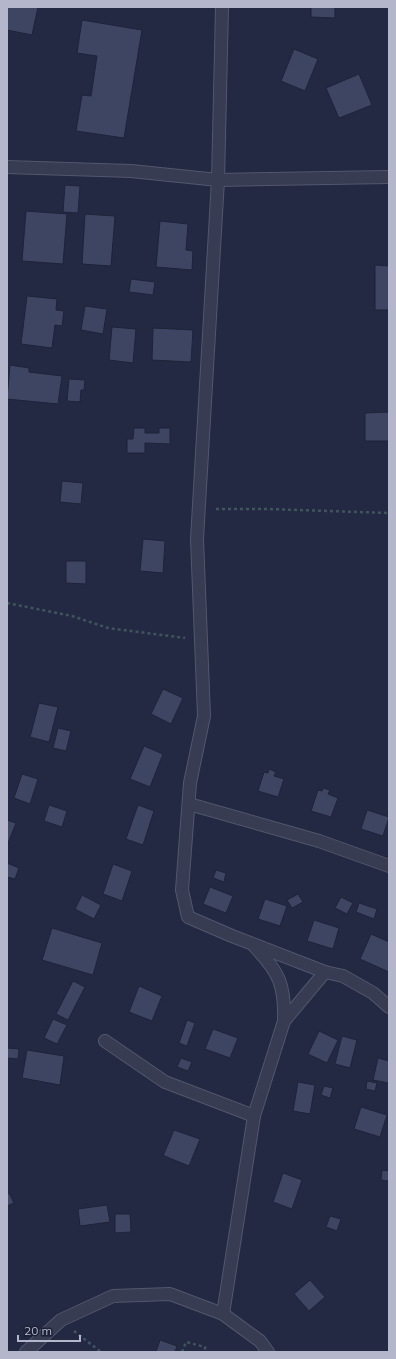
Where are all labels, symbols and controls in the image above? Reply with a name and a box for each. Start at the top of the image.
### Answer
scale bar [18,1317,80,1343]
text: 20 m [24,1323,52,1338]

